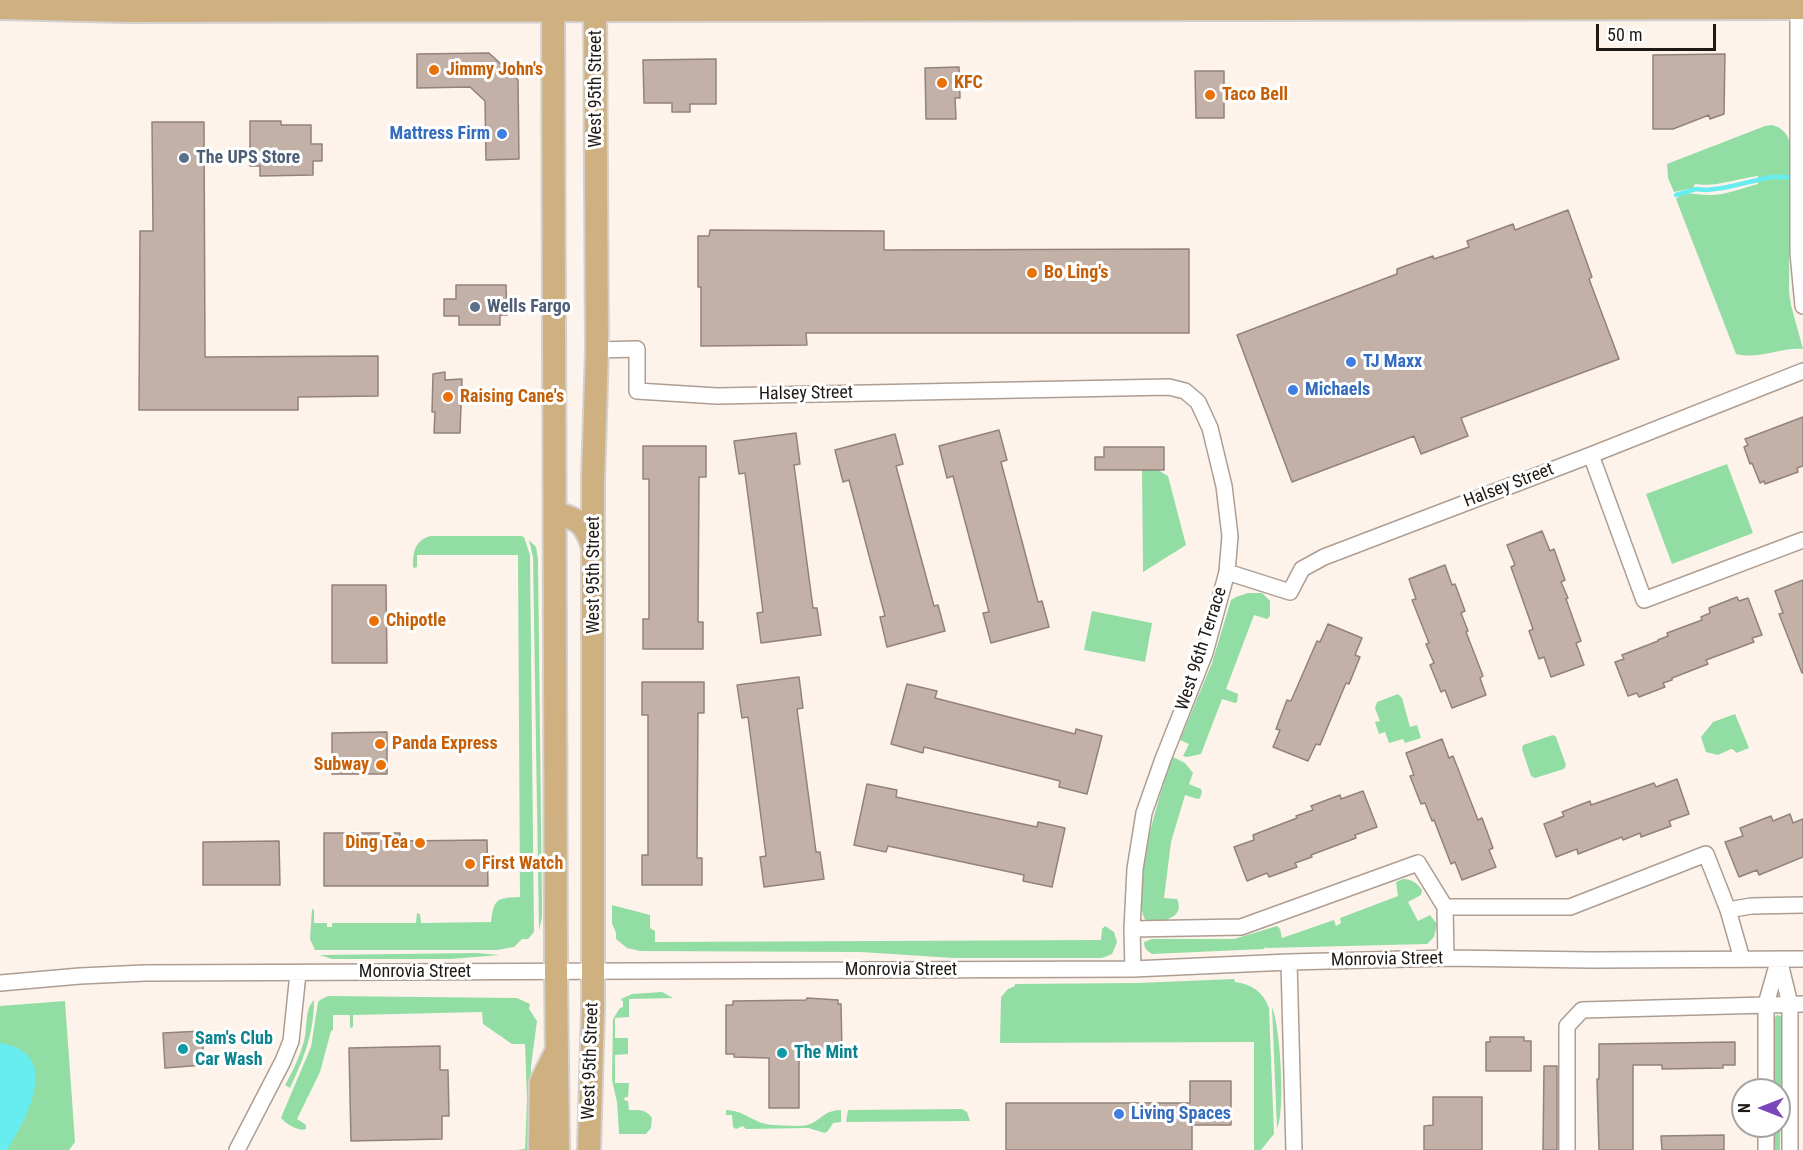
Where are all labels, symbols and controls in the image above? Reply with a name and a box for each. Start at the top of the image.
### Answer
scale bar [1599,12,1719,50]
text: 50 m [1607,24,1642,45]
street label: West 95th Street [585,30,607,148]
place label: Jimmy John's [446,59,543,81]
marker: Jimmy John's [427,63,441,77]
place label: KFC [954,72,983,94]
marker: KFC [935,76,949,90]
place label: Taco Bell [1222,84,1288,106]
marker: Taco Bell [1203,88,1217,102]
place label: Mattress Firm [390,123,490,145]
marker: Mattress Firm [495,127,509,141]
place label: The UPS Store [196,147,300,169]
marker: The UPS Store [177,151,191,165]
place label: Bo Ling's [1044,262,1109,284]
marker: Bo Ling's [1025,266,1039,280]
place label: Wells Fargo [487,296,571,318]
marker: Wells Fargo [468,300,482,314]
place label: TJ Maxx [1363,351,1422,373]
marker: TJ Maxx [1344,355,1358,369]
place label: Michaels [1305,379,1370,401]
street label: Halsey Street [759,382,853,406]
marker: Michaels [1286,383,1300,397]
place label: Raising Cane's [460,386,564,408]
marker: Raising Cane's [441,390,455,404]
street label: Halsey Street [1461,459,1557,513]
street label: West 95th Street [583,516,605,634]
street label: West 96th Terrace [1172,585,1232,713]
place label: Chipotle [386,610,446,632]
marker: Chipotle [367,614,381,628]
place label: Panda Express [392,733,498,755]
marker: Panda Express [373,737,387,751]
place label: Subway [314,754,369,776]
marker: Subway [374,758,388,772]
place label: Ding Tea [345,832,408,854]
marker: Ding Tea [413,836,427,850]
place label: First Watch [482,853,563,875]
marker: First Watch [463,857,477,871]
street label: Monrovia Street [1331,948,1443,972]
street label: Monrovia Street [845,959,957,981]
street label: Monrovia Street [359,961,471,983]
street label: West 95th Street [578,1002,604,1120]
place label: Sam's Club Car Wash [195,1028,273,1070]
marker: Sam's Club Car Wash [176,1042,190,1056]
place label: The Mint [794,1042,858,1064]
marker: The Mint [775,1046,789,1060]
north arrow [1731,1078,1791,1138]
place label: Living Spaces [1131,1103,1231,1125]
text: N [1735,1103,1754,1113]
marker: Living Spaces [1112,1107,1126,1121]

